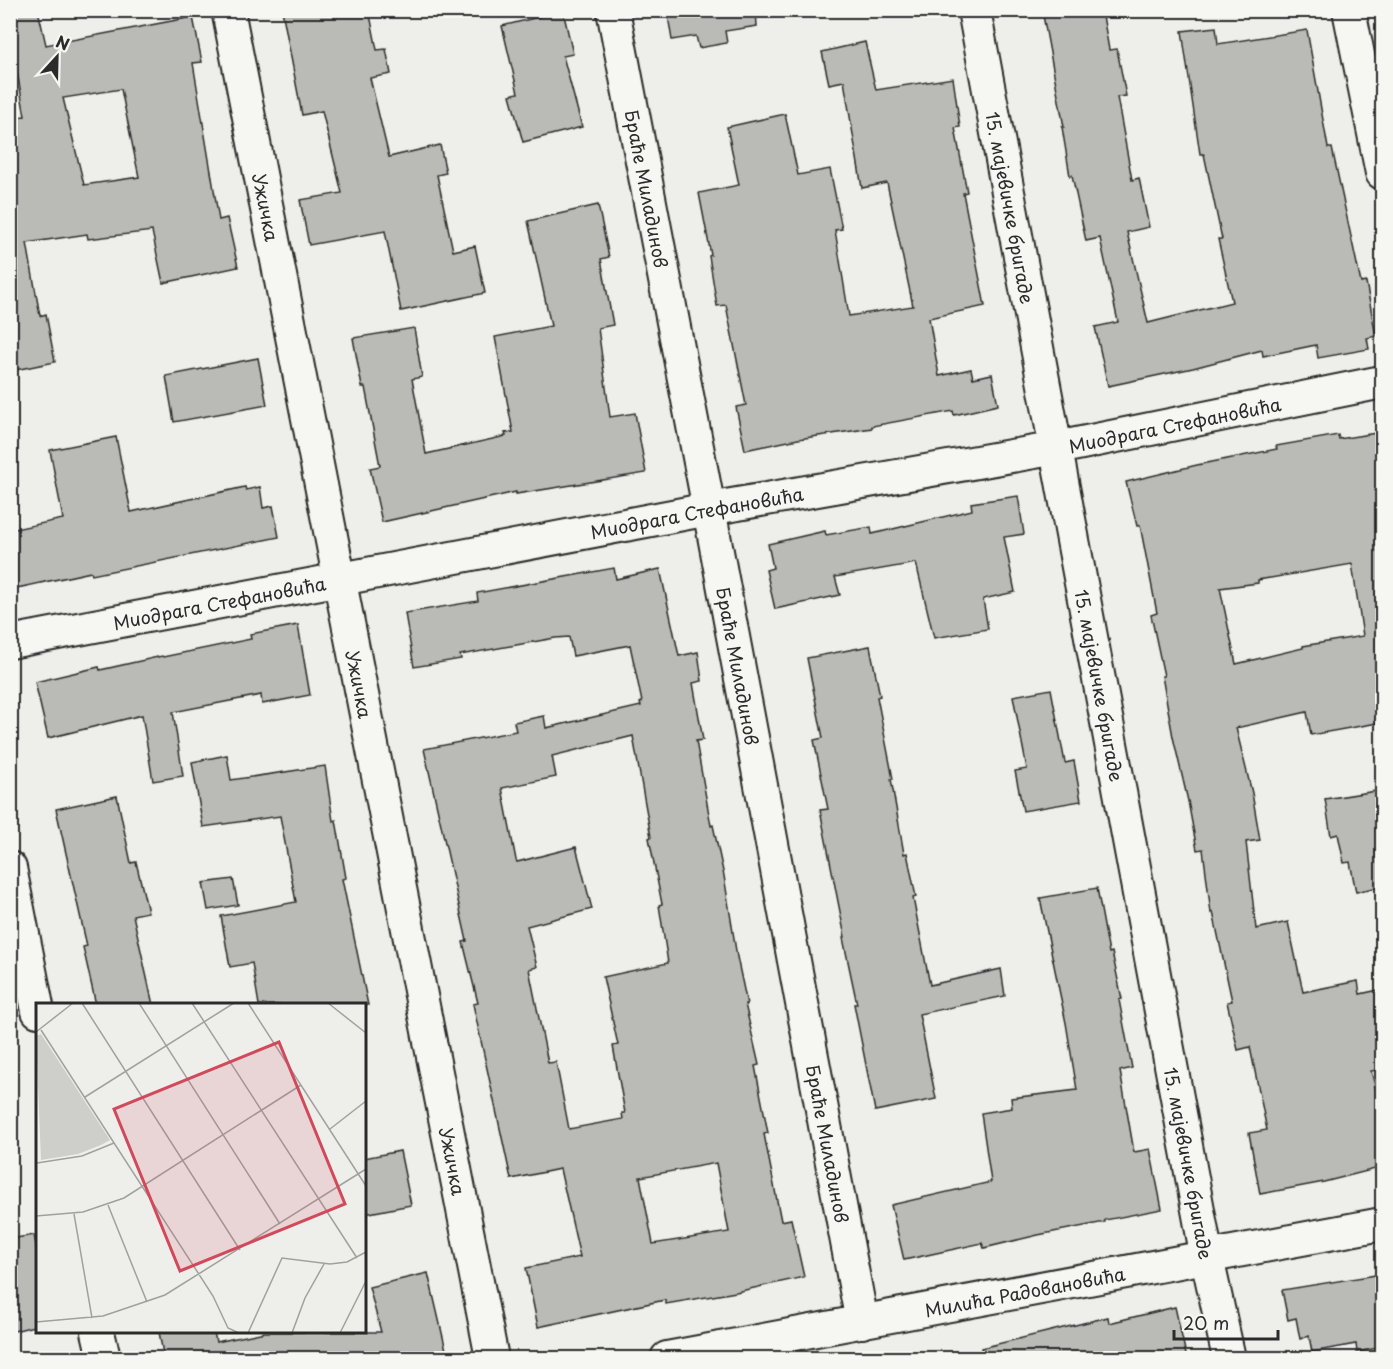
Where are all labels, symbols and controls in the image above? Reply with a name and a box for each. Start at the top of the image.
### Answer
north arrow [27,27,87,87]
text: N [53,29,73,56]
street label: Браће Миладинов [619,107,676,270]
street label: 15. мајевичке бригаде [980,109,1042,306]
street label: Ужичка [247,171,287,244]
street label: Миодрага Стефановића [1066,389,1284,459]
street label: Миодрага Стефановића [588,479,806,545]
street label: Миодрага Стефановића [111,569,328,636]
street label: Браће Миладинов [710,585,767,747]
street label: 15. мајевичке бригаде [1069,587,1131,784]
street label: Ужичка [340,648,380,721]
inset map [36,1003,366,1333]
street label: Браће Миладинов [800,1062,857,1225]
street label: 15. мајевичке бригаде [1158,1065,1220,1261]
street label: Ужичка [434,1125,473,1198]
street label: Милића Радовановића [922,1259,1128,1323]
scale bar [1174,1303,1278,1341]
text: 20 m [1183,1309,1229,1336]

